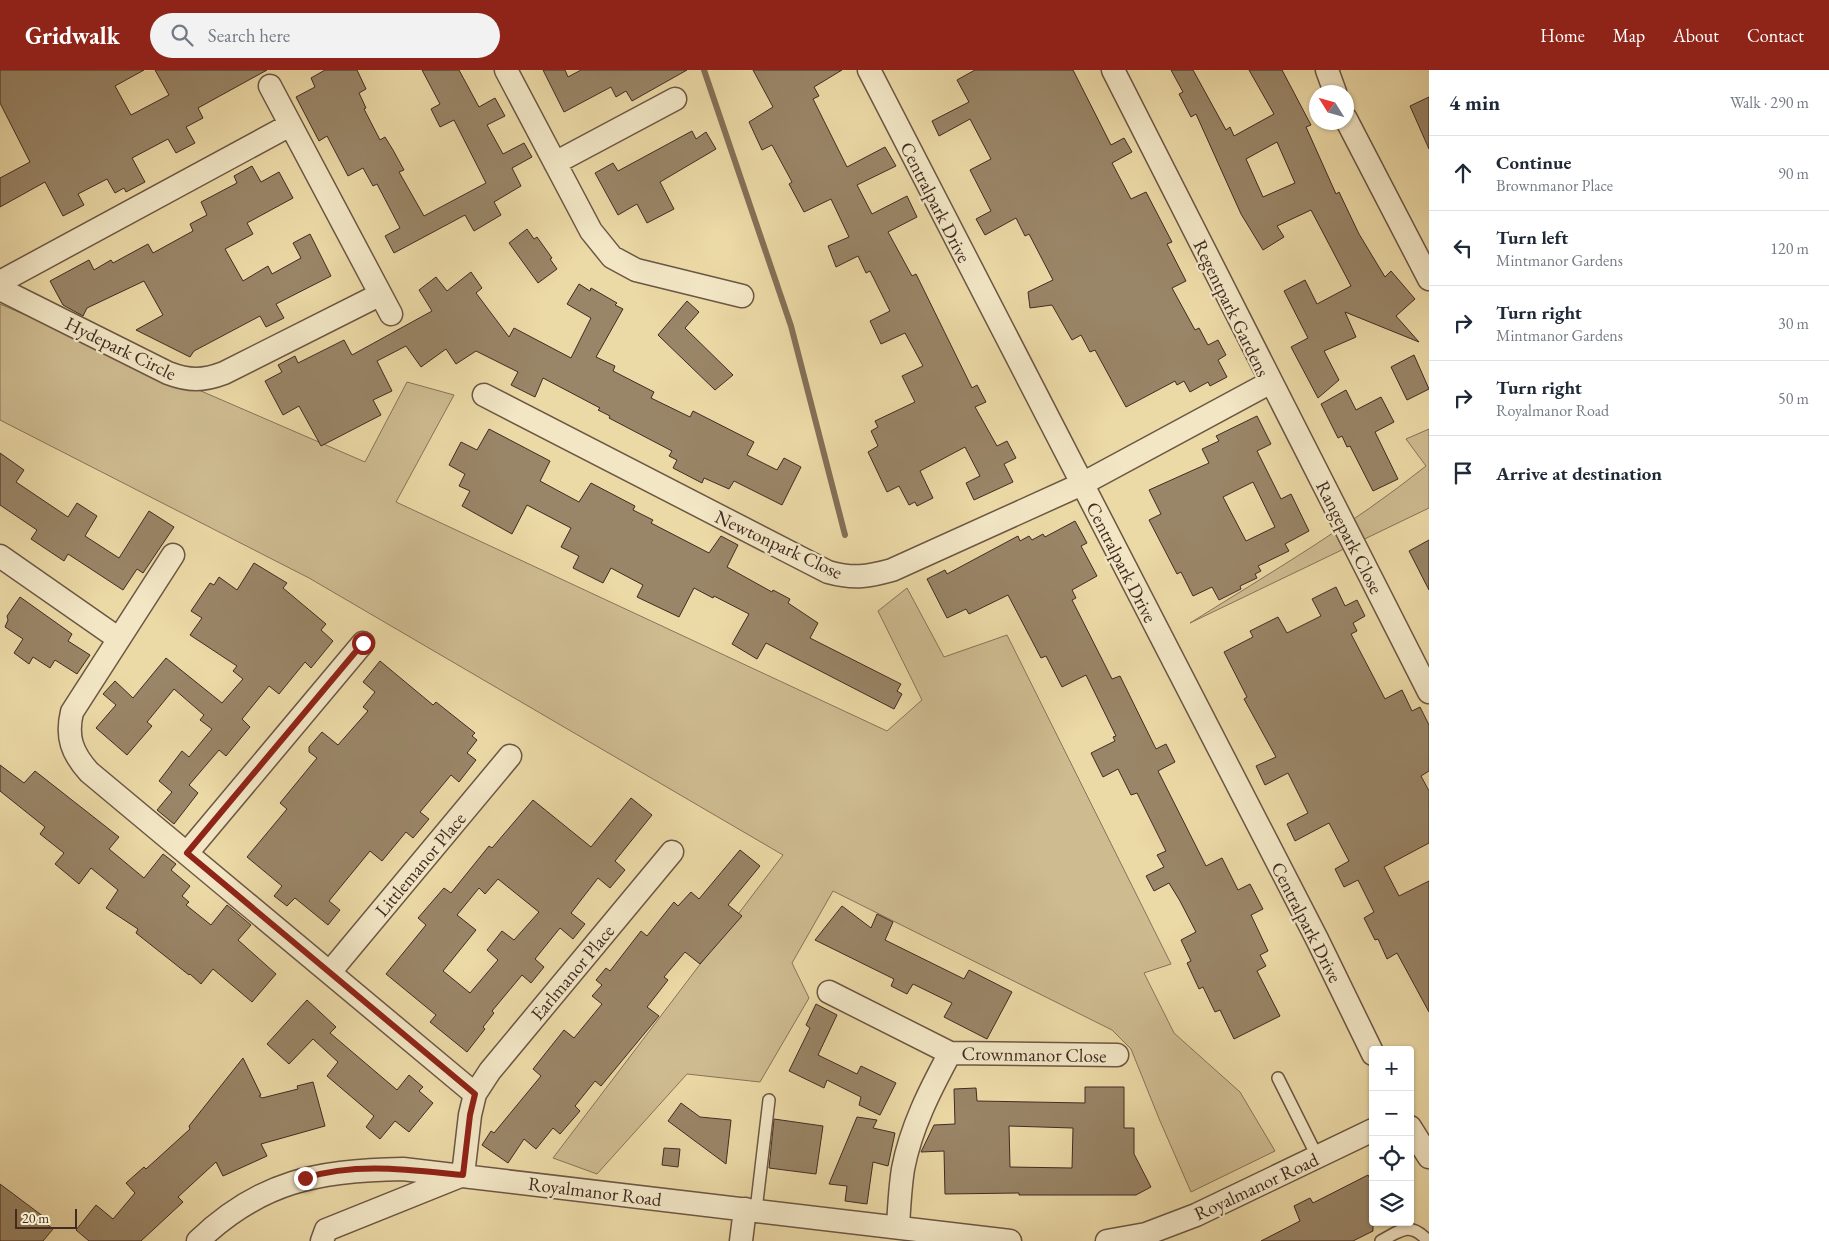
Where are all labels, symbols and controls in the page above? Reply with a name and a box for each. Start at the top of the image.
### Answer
search box [150,13,500,58]
text: Gridwalk [25,20,120,51]
icon: search [168,21,196,49]
text: Search here [208,23,290,48]
text: Home [1540,24,1585,47]
text: Map [1613,24,1645,47]
text: About [1673,24,1719,47]
text: Contact [1747,24,1804,47]
north arrow [1309,85,1354,130]
text: 4 min [1449,89,1500,116]
text: Walk · 290 m [1730,92,1809,113]
street label: Centralpark Drive [894,138,977,267]
text: Continue [1496,150,1571,175]
icon: ahead [1449,159,1477,187]
text: 90 m [1778,163,1809,184]
text: Brownmanor Place [1496,175,1613,196]
text: Turn left [1496,225,1568,250]
icon: left [1449,234,1477,262]
street label: Regentpark Gardens [1187,235,1276,381]
text: 120 m [1770,238,1809,259]
text: Mintmanor Gardens [1496,250,1623,271]
text: Turn right [1496,300,1582,325]
icon: right [1449,309,1477,337]
street label: Hydepark Circle [61,311,180,386]
text: 30 m [1778,313,1809,334]
text: Mintmanor Gardens [1496,325,1623,346]
text: Turn right [1496,375,1582,400]
icon: right [1449,384,1477,412]
text: 50 m [1778,388,1809,409]
text: Royalmanor Road [1496,400,1609,421]
icon: arrive [1449,459,1477,487]
text: Arrive at destination [1496,461,1662,486]
street label: Rangepark Close [1310,476,1389,598]
street label: Centralpark Drive [1080,498,1163,627]
street label: Newtonpark Close [711,504,847,585]
route start [352,632,375,655]
street label: Littlemanor Place [369,807,471,922]
street label: Centralpark Drive [1265,858,1348,987]
street label: Earlmanor Place [525,919,620,1026]
street label: Crownmanor Close [961,1041,1107,1068]
map controls [1369,1046,1414,1226]
button: + [1369,1046,1414,1091]
button: − [1369,1091,1414,1136]
button: locate [1369,1136,1414,1181]
street label: Royalmanor Road [1190,1147,1323,1226]
route end [294,1167,317,1190]
street label: Royalmanor Road [527,1171,664,1212]
button: layers [1369,1181,1414,1226]
scale bar [15,1206,78,1229]
text: 20 m [22,1209,49,1227]

